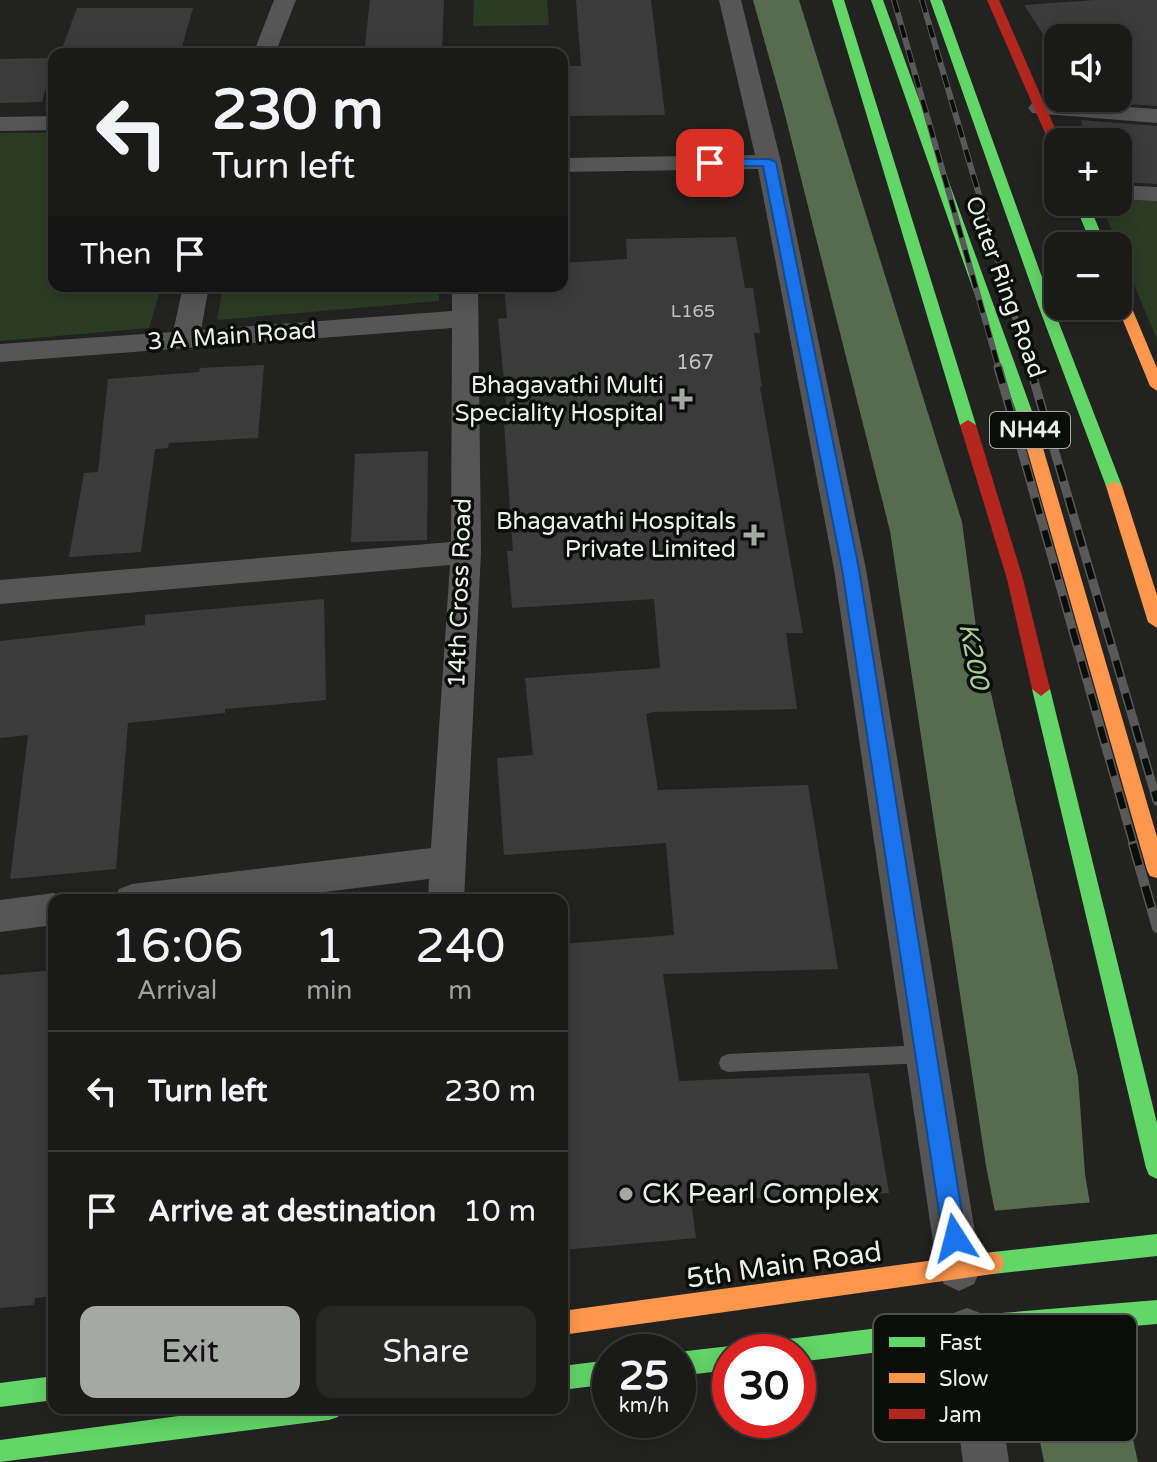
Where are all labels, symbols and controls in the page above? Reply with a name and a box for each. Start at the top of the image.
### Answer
map controls [1044,24,1132,320]
button: sound [1044,24,1132,112]
text: 230 m [212,77,383,144]
icon: left [80,80,184,184]
button: + [1044,128,1132,216]
pin [676,129,744,197]
icon: arrive [688,141,732,185]
text: Turn left [212,145,355,188]
street label: Outer Ring Road [959,192,1051,382]
icon: arrive [168,232,212,276]
button: − [1044,232,1132,320]
text: Then [80,236,152,273]
house number: L165 [671,300,715,322]
street label: 3 A Main Road [147,316,317,356]
house number: 167 [676,351,714,375]
place label: Bhagavathi Multi Speciality Hospital [455,371,664,428]
marker: Bhagavathi Multi Speciality Hospital [671,388,693,410]
road number: NH44 [990,412,1070,448]
street label: 14th Cross Road [442,498,478,688]
place label: Bhagavathi Hospitals Private Limited [496,507,736,564]
marker: Bhagavathi Hospitals Private Limited [743,524,765,546]
water label: K200 [952,620,996,694]
text: 16:06 [111,918,244,976]
text: 1 [314,918,344,976]
text: 240 [415,918,505,976]
text: Arrival [137,975,217,1006]
text: min [306,975,352,1006]
text: m [448,975,472,1006]
icon: left [80,1069,124,1113]
text: Turn left [148,1073,267,1110]
text: 230 m [444,1073,536,1110]
place label: CK Pearl Complex [642,1177,880,1211]
marker: CK Pearl Complex [617,1185,635,1203]
icon: arrive [80,1189,124,1233]
text: Arrive at destination [148,1193,436,1230]
text: 10 m [463,1193,536,1230]
position arrow [913,1196,997,1280]
street label: 5th Main Road [684,1234,884,1296]
button: Exit [80,1306,300,1398]
button: Share [316,1306,536,1398]
legend [873,1314,1137,1442]
text: Fast [939,1330,982,1356]
speed limit sign: 30 [712,1334,816,1438]
text: 25 [619,1352,669,1400]
text: Slow [939,1366,989,1392]
text: km/h [619,1394,669,1418]
text: Jam [939,1402,982,1428]

